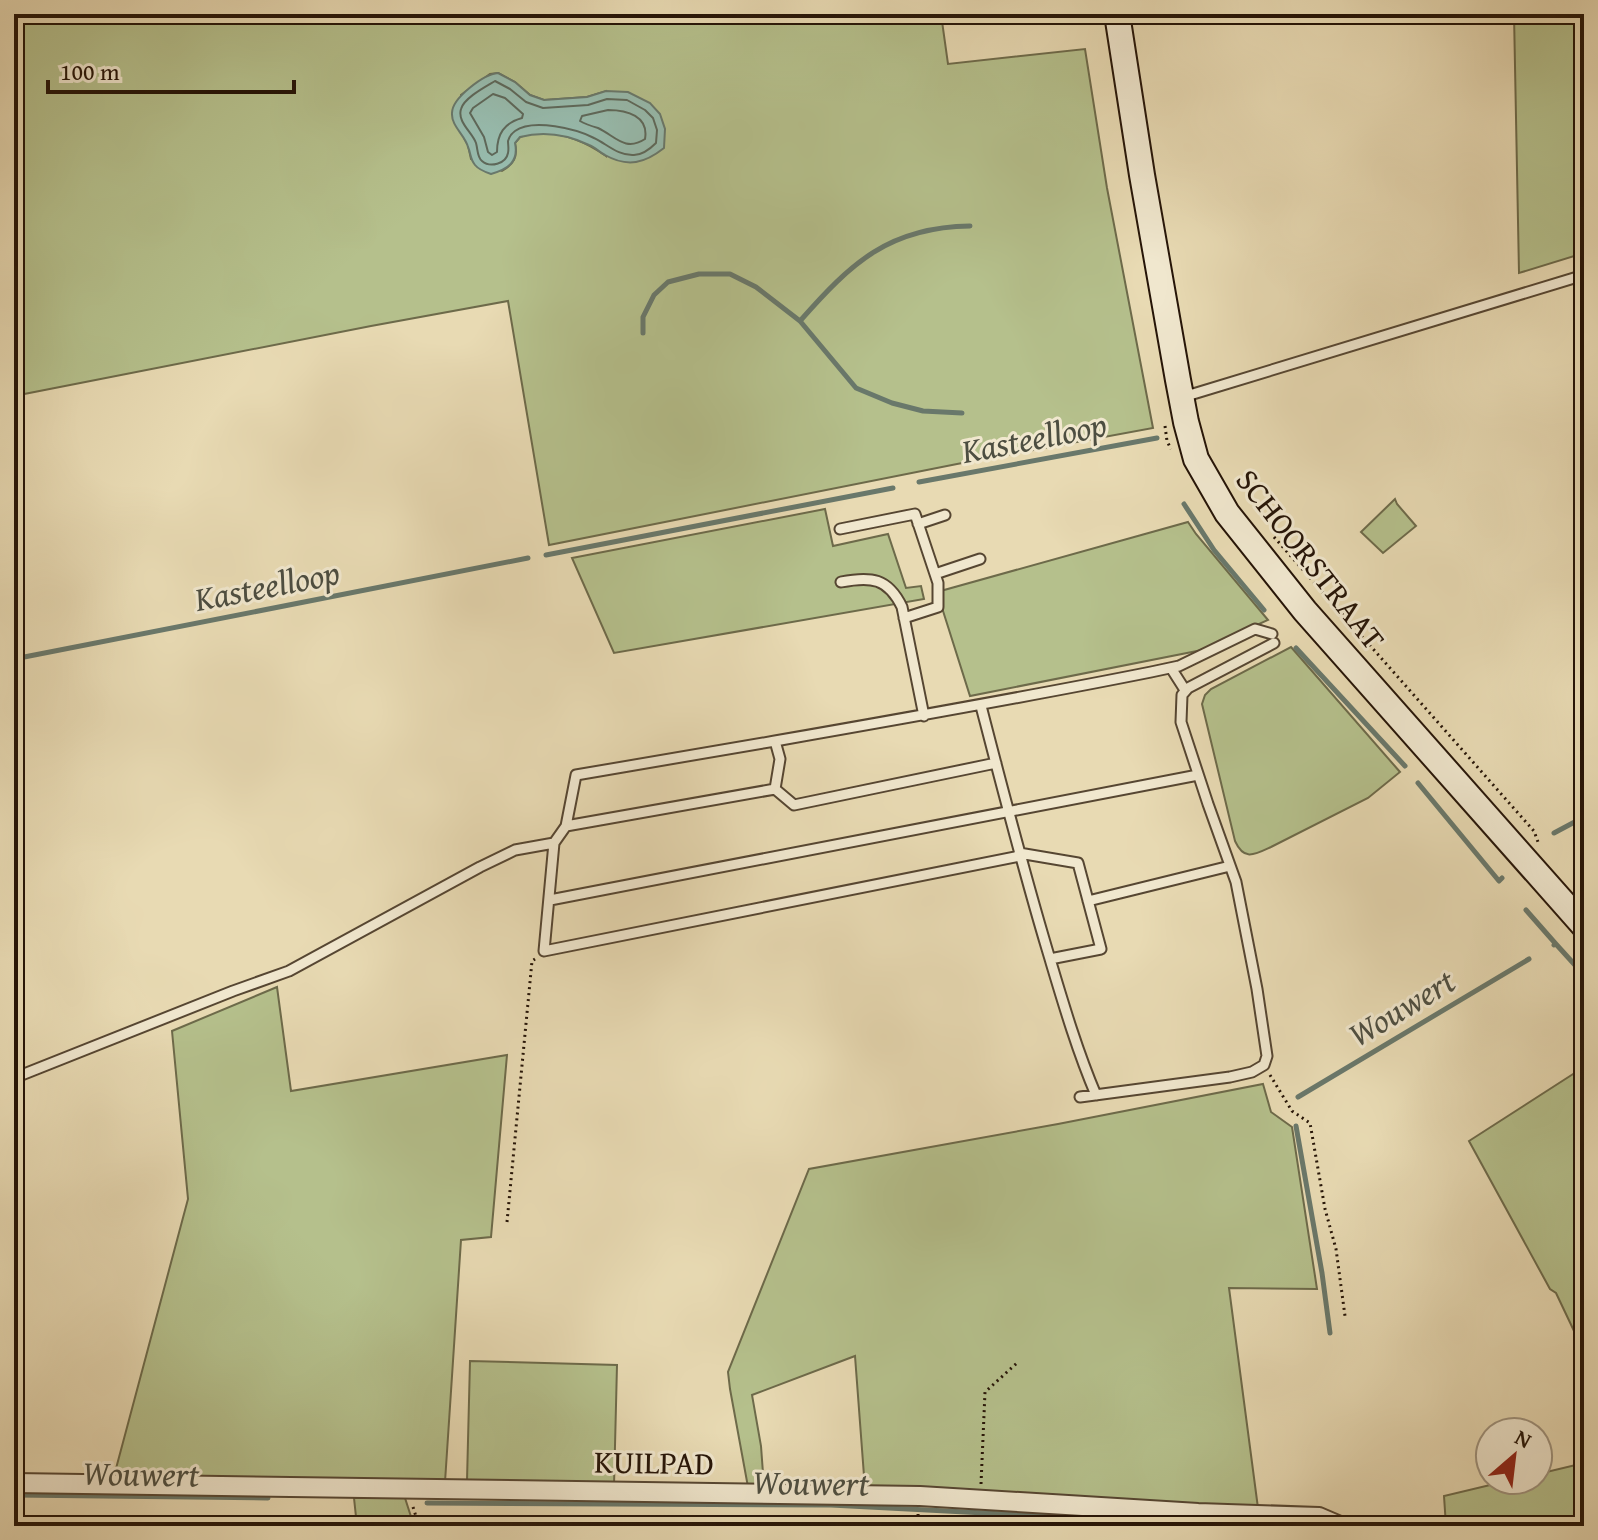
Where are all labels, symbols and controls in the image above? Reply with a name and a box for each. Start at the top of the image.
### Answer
scale bar [48,44,294,94]
text: 100 m [60,54,120,89]
water label: Kasteelloop [956,399,1111,475]
street label: SCHOORSTRAAT [1225,458,1397,660]
water label: Kasteelloop [189,547,344,623]
water label: Wouwert [1338,955,1465,1058]
north arrow [1474,1416,1554,1496]
text: N [1509,1421,1538,1456]
street label: KUILPAD [594,1437,714,1487]
water label: Wouwert [82,1447,201,1499]
water label: Wouwert [752,1456,871,1508]

